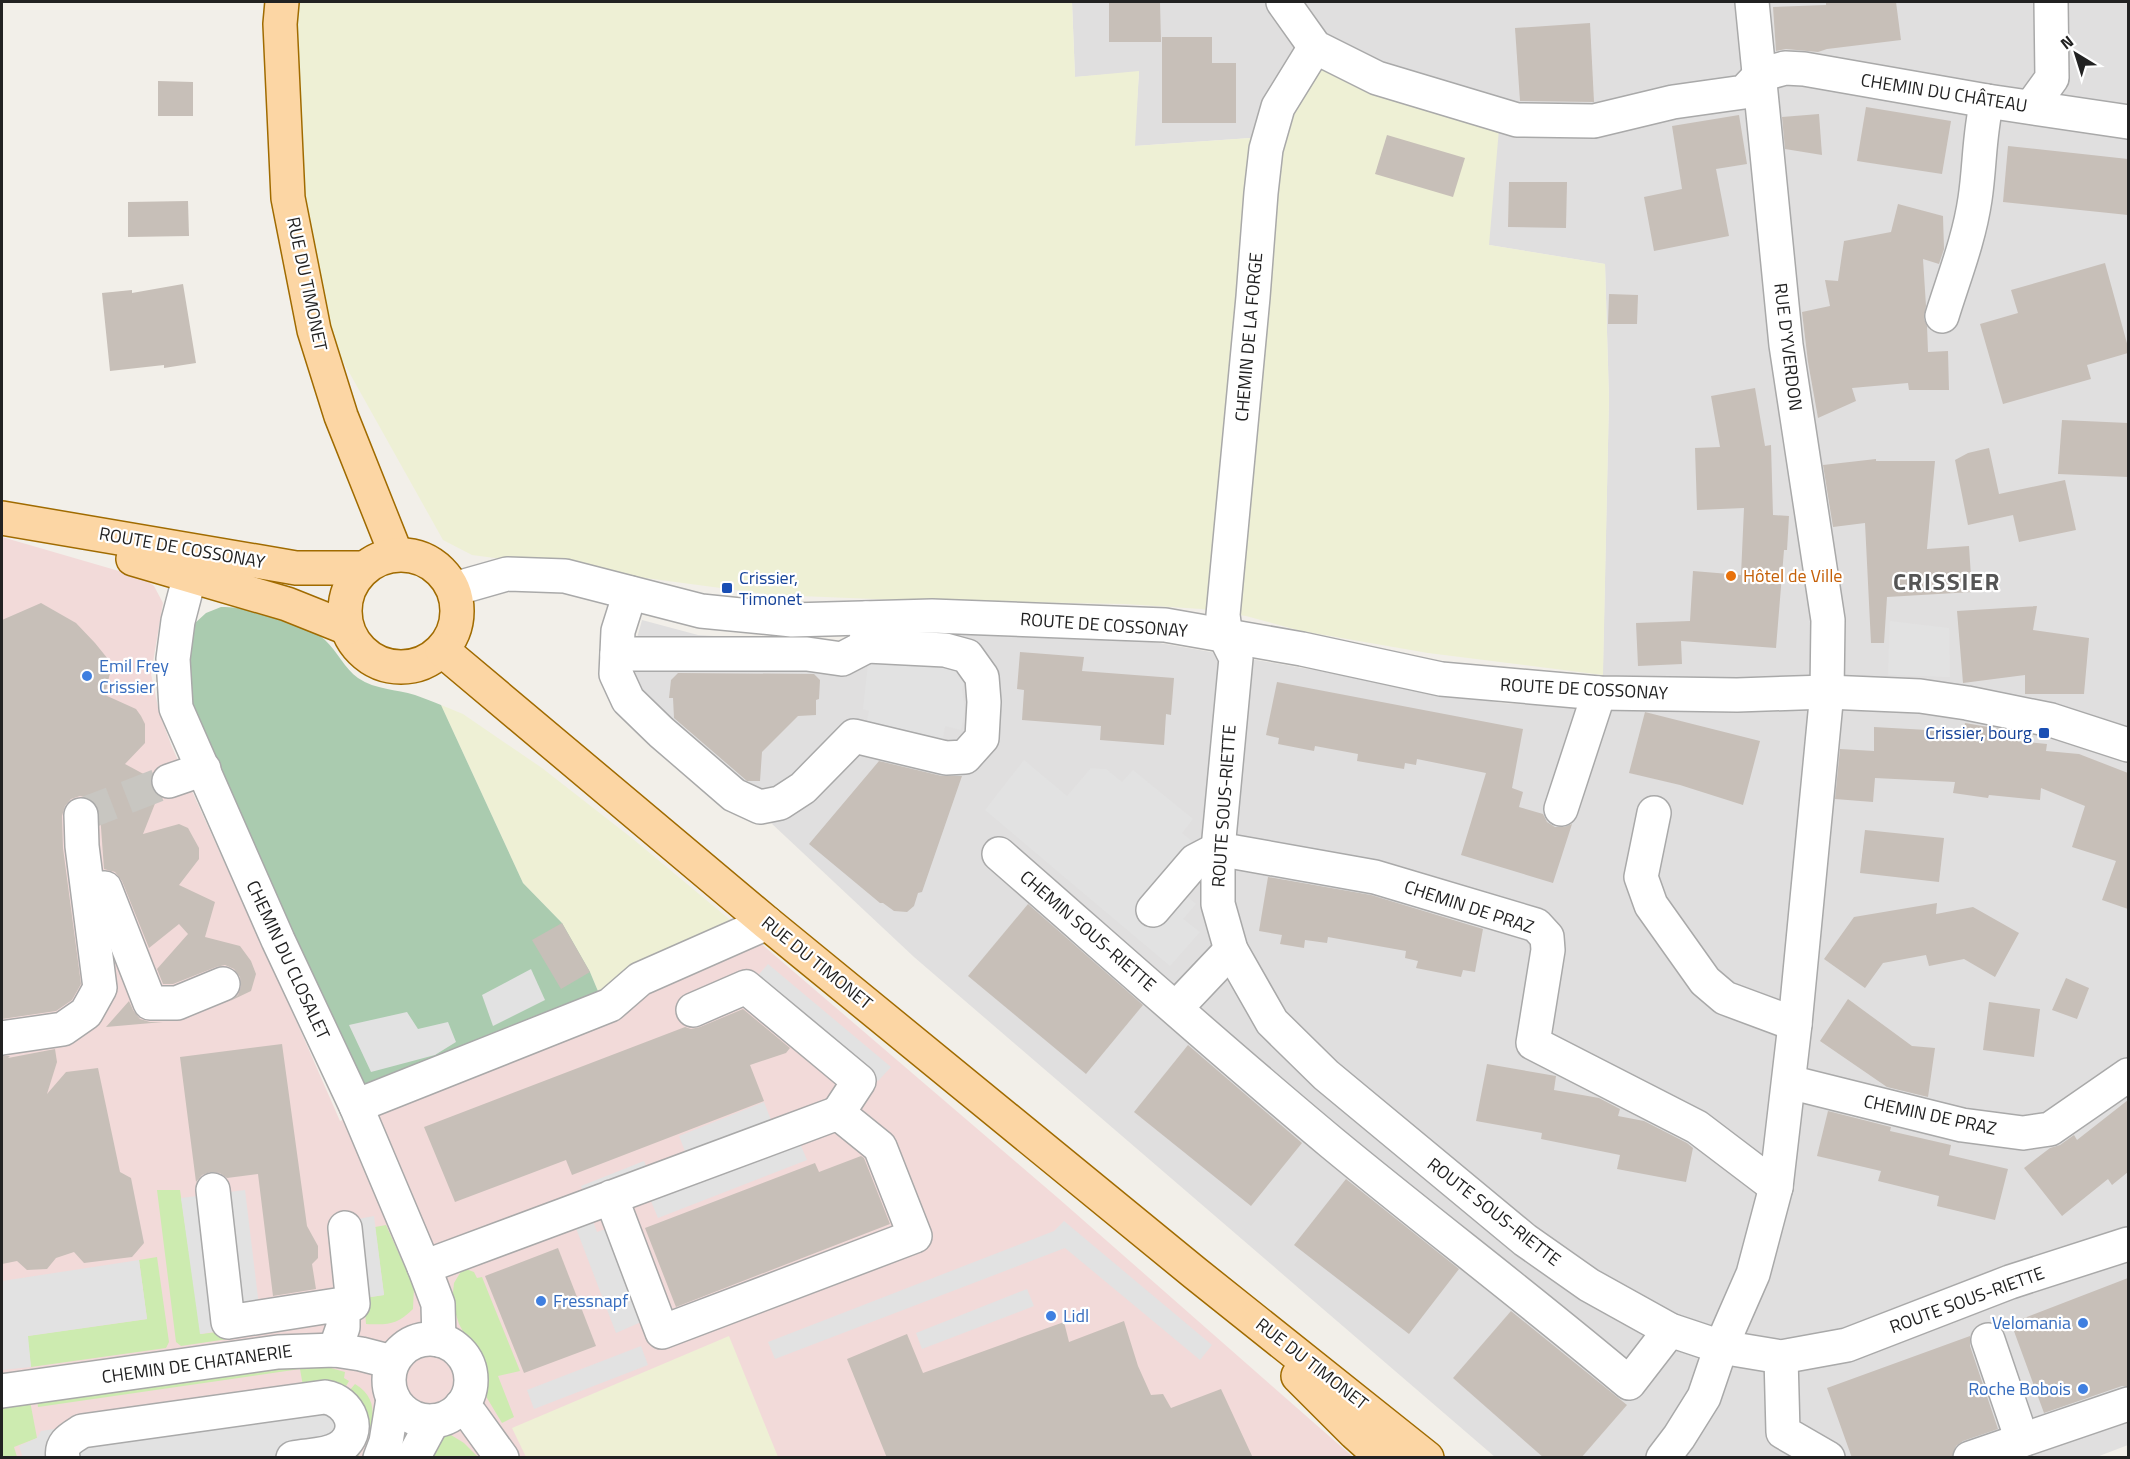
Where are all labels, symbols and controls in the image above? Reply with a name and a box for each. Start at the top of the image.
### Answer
north arrow [2046,24,2106,84]
text: N [2055,29,2079,55]
street label: CHEMIN DU CHÂTEAU [1859,66,2029,119]
street label: RUE DU TIMONET [280,214,335,354]
street label: CHEMIN DE LA FORGE [1228,251,1269,423]
street label: RUE D'YVERDON [1767,281,1810,413]
street label: ROUTE DE COSSONAY [97,520,267,575]
place label: Hôtel de Ville [1743,562,1842,589]
district label: CRISSIER [1893,563,2001,599]
place label: Crissier, Timonet [739,564,803,612]
marker: Hôtel de Ville [1724,569,1738,583]
marker: Crissier, Timonet [720,581,734,595]
street label: ROUTE DE COSSONAY [1019,605,1189,644]
place label: Emil Frey Crissier [99,652,169,700]
marker: Emil Frey Crissier [80,669,94,683]
street label: ROUTE DE COSSONAY [1499,671,1669,706]
place label: Crissier, bourg [1925,719,2032,746]
street label: ROUTE SOUS-RIETTE [1204,724,1243,888]
marker: Crissier, bourg [2037,726,2051,740]
street label: CHEMIN SOUS-RIETTE [1014,864,1162,998]
street label: CHEMIN DE PRAZ [1401,873,1538,940]
street label: CHEMIN DU CLOSALET [240,876,337,1044]
street label: RUE DU TIMONET [756,909,879,1016]
street label: CHEMIN DE PRAZ [1861,1087,1999,1142]
street label: ROUTE SOUS-RIETTE [1422,1151,1567,1273]
street label: ROUTE SOUS-RIETTE [1886,1259,2048,1340]
place label: Fressnapf [553,1287,628,1314]
marker: Fressnapf [534,1294,548,1308]
place label: Lidl [1063,1302,1089,1329]
marker: Lidl [1044,1309,1058,1323]
place label: Velomania [1992,1309,2071,1336]
street label: RUE DU TIMONET [1250,1311,1375,1417]
marker: Velomania [2076,1316,2090,1330]
street label: CHEMIN DE CHATANERIE [100,1337,294,1390]
place label: Roche Bobois [1968,1375,2071,1402]
marker: Roche Bobois [2076,1382,2090,1396]

